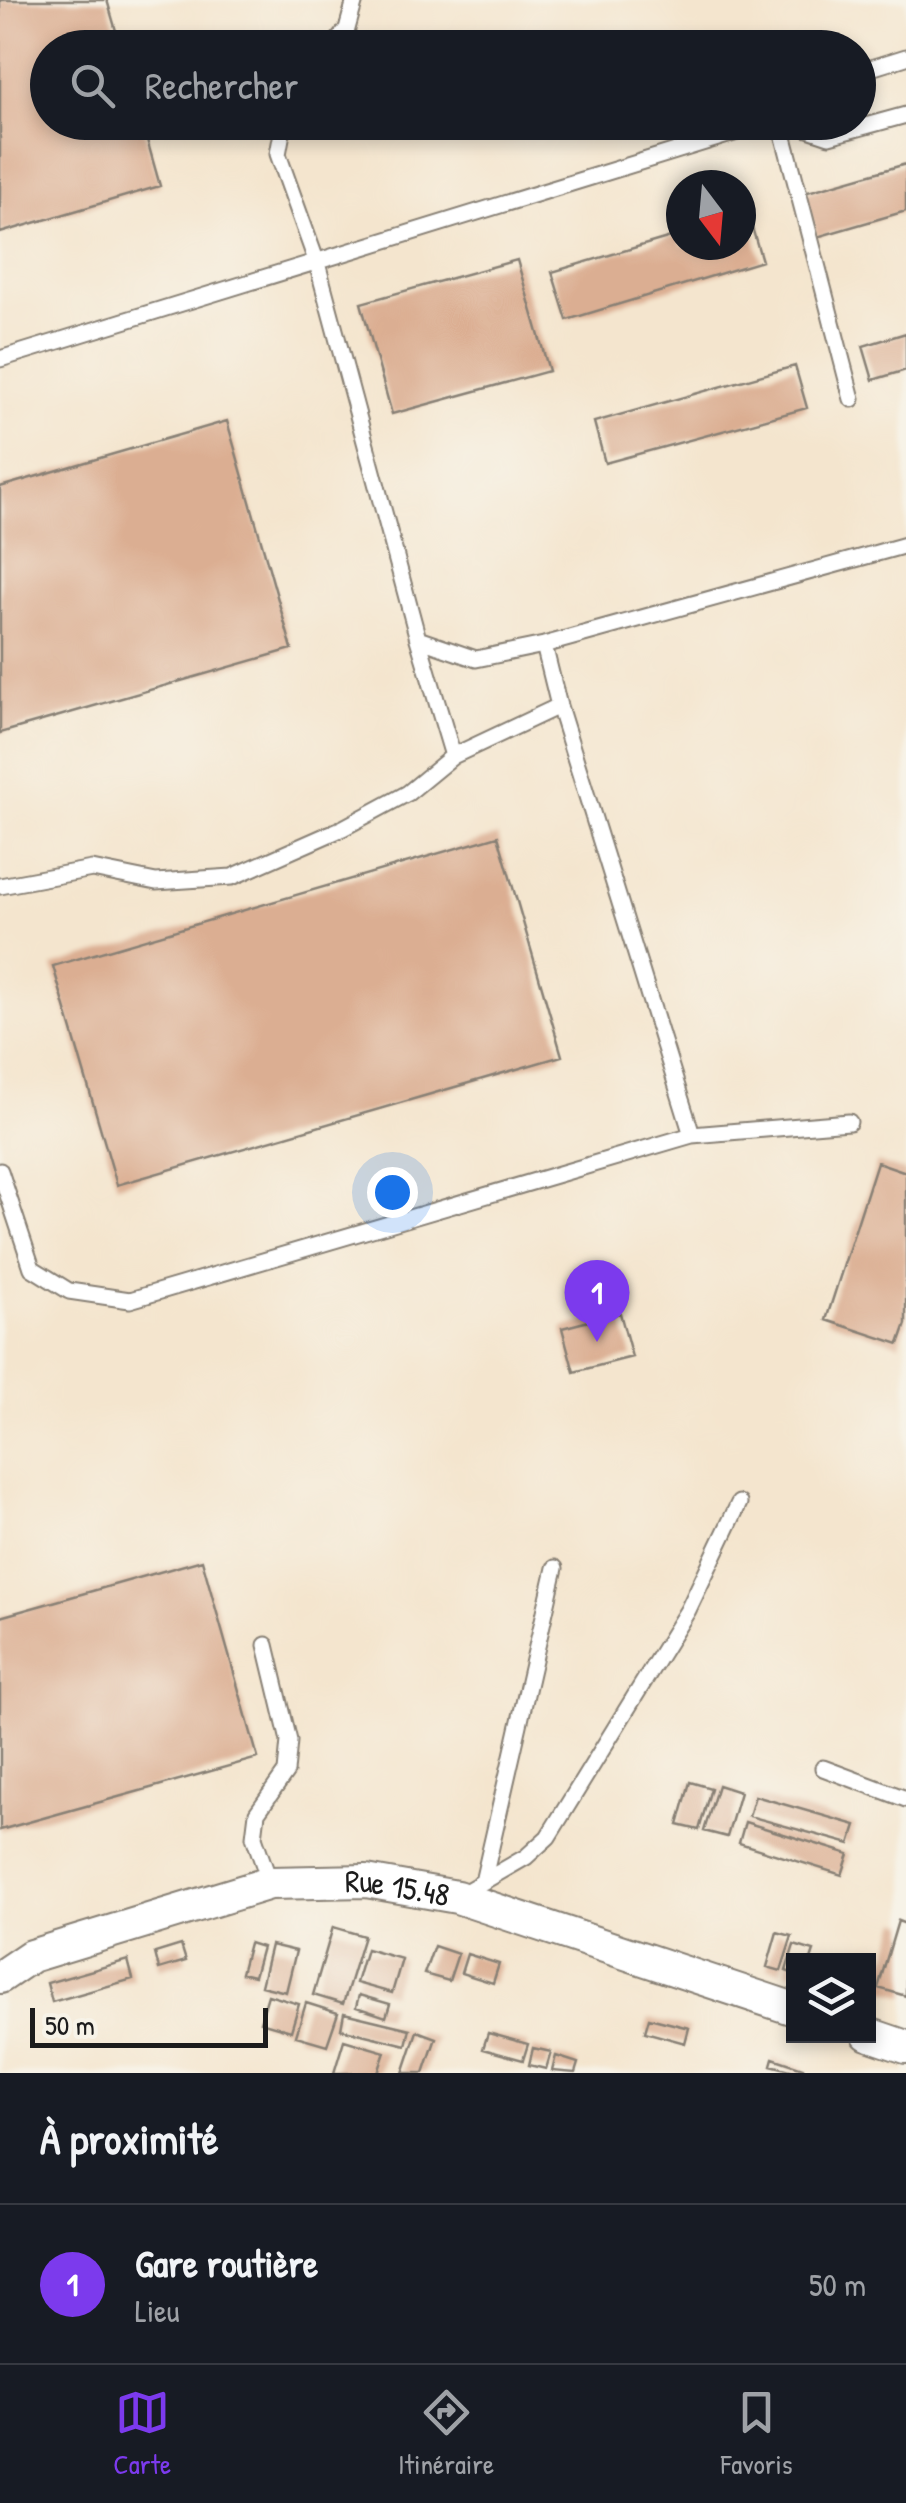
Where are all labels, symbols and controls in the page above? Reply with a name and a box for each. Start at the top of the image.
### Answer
search box [30,30,876,140]
icon: search [65,58,120,113]
text: Rechercher [145,59,298,111]
north arrow [666,170,756,260]
your location [367,1167,418,1218]
pin: 1 [564,1260,630,1342]
street label: Rue 15.48 [344,1859,453,1916]
map controls [786,1953,876,2043]
button: layers [786,1953,876,2043]
scale bar [30,2003,268,2048]
text: 50 m [45,2006,95,2044]
text: À proximité [40,2110,219,2167]
text: Gare routière [135,2237,318,2289]
text: 1 [67,2263,78,2306]
text: 50 m [809,2263,866,2306]
text: Lieu [135,2289,180,2332]
tab: Carte [113,2385,171,2483]
tab: Itinéraire [398,2385,494,2483]
tab: Favoris [721,2385,793,2483]

